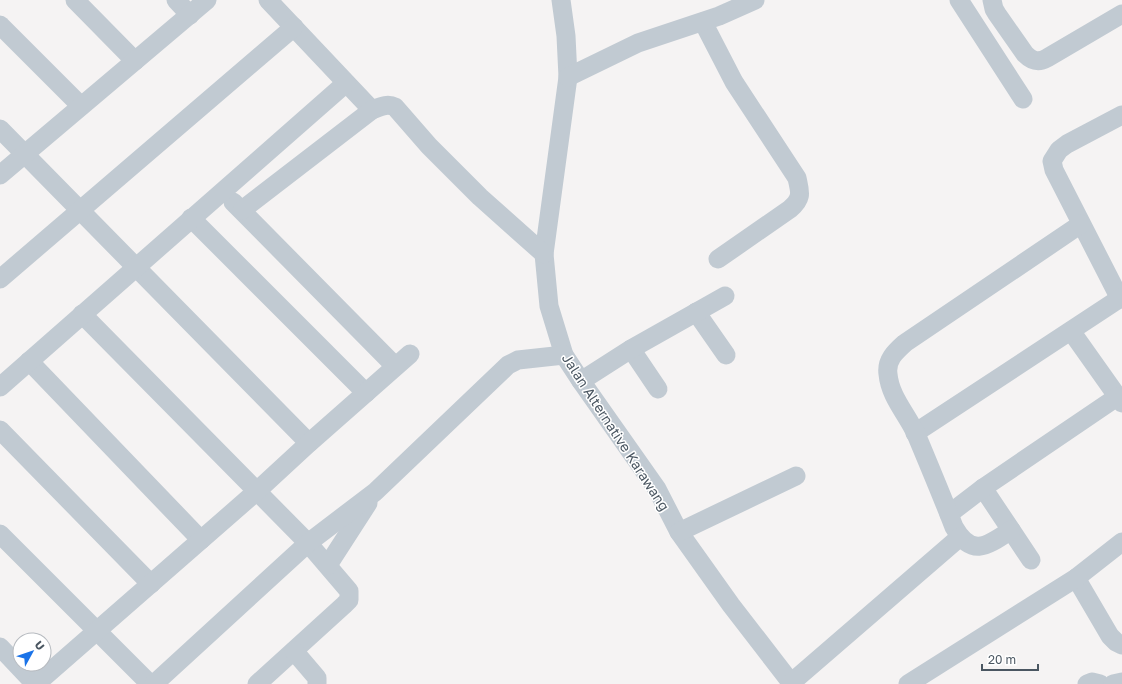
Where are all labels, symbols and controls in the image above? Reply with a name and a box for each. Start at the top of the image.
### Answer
street label: Jalan Alternative Karawang [559,350,673,514]
north arrow [12,632,52,672]
text: U [32,638,48,653]
scale bar [982,646,1038,672]
text: 20 m [988,652,1016,667]

